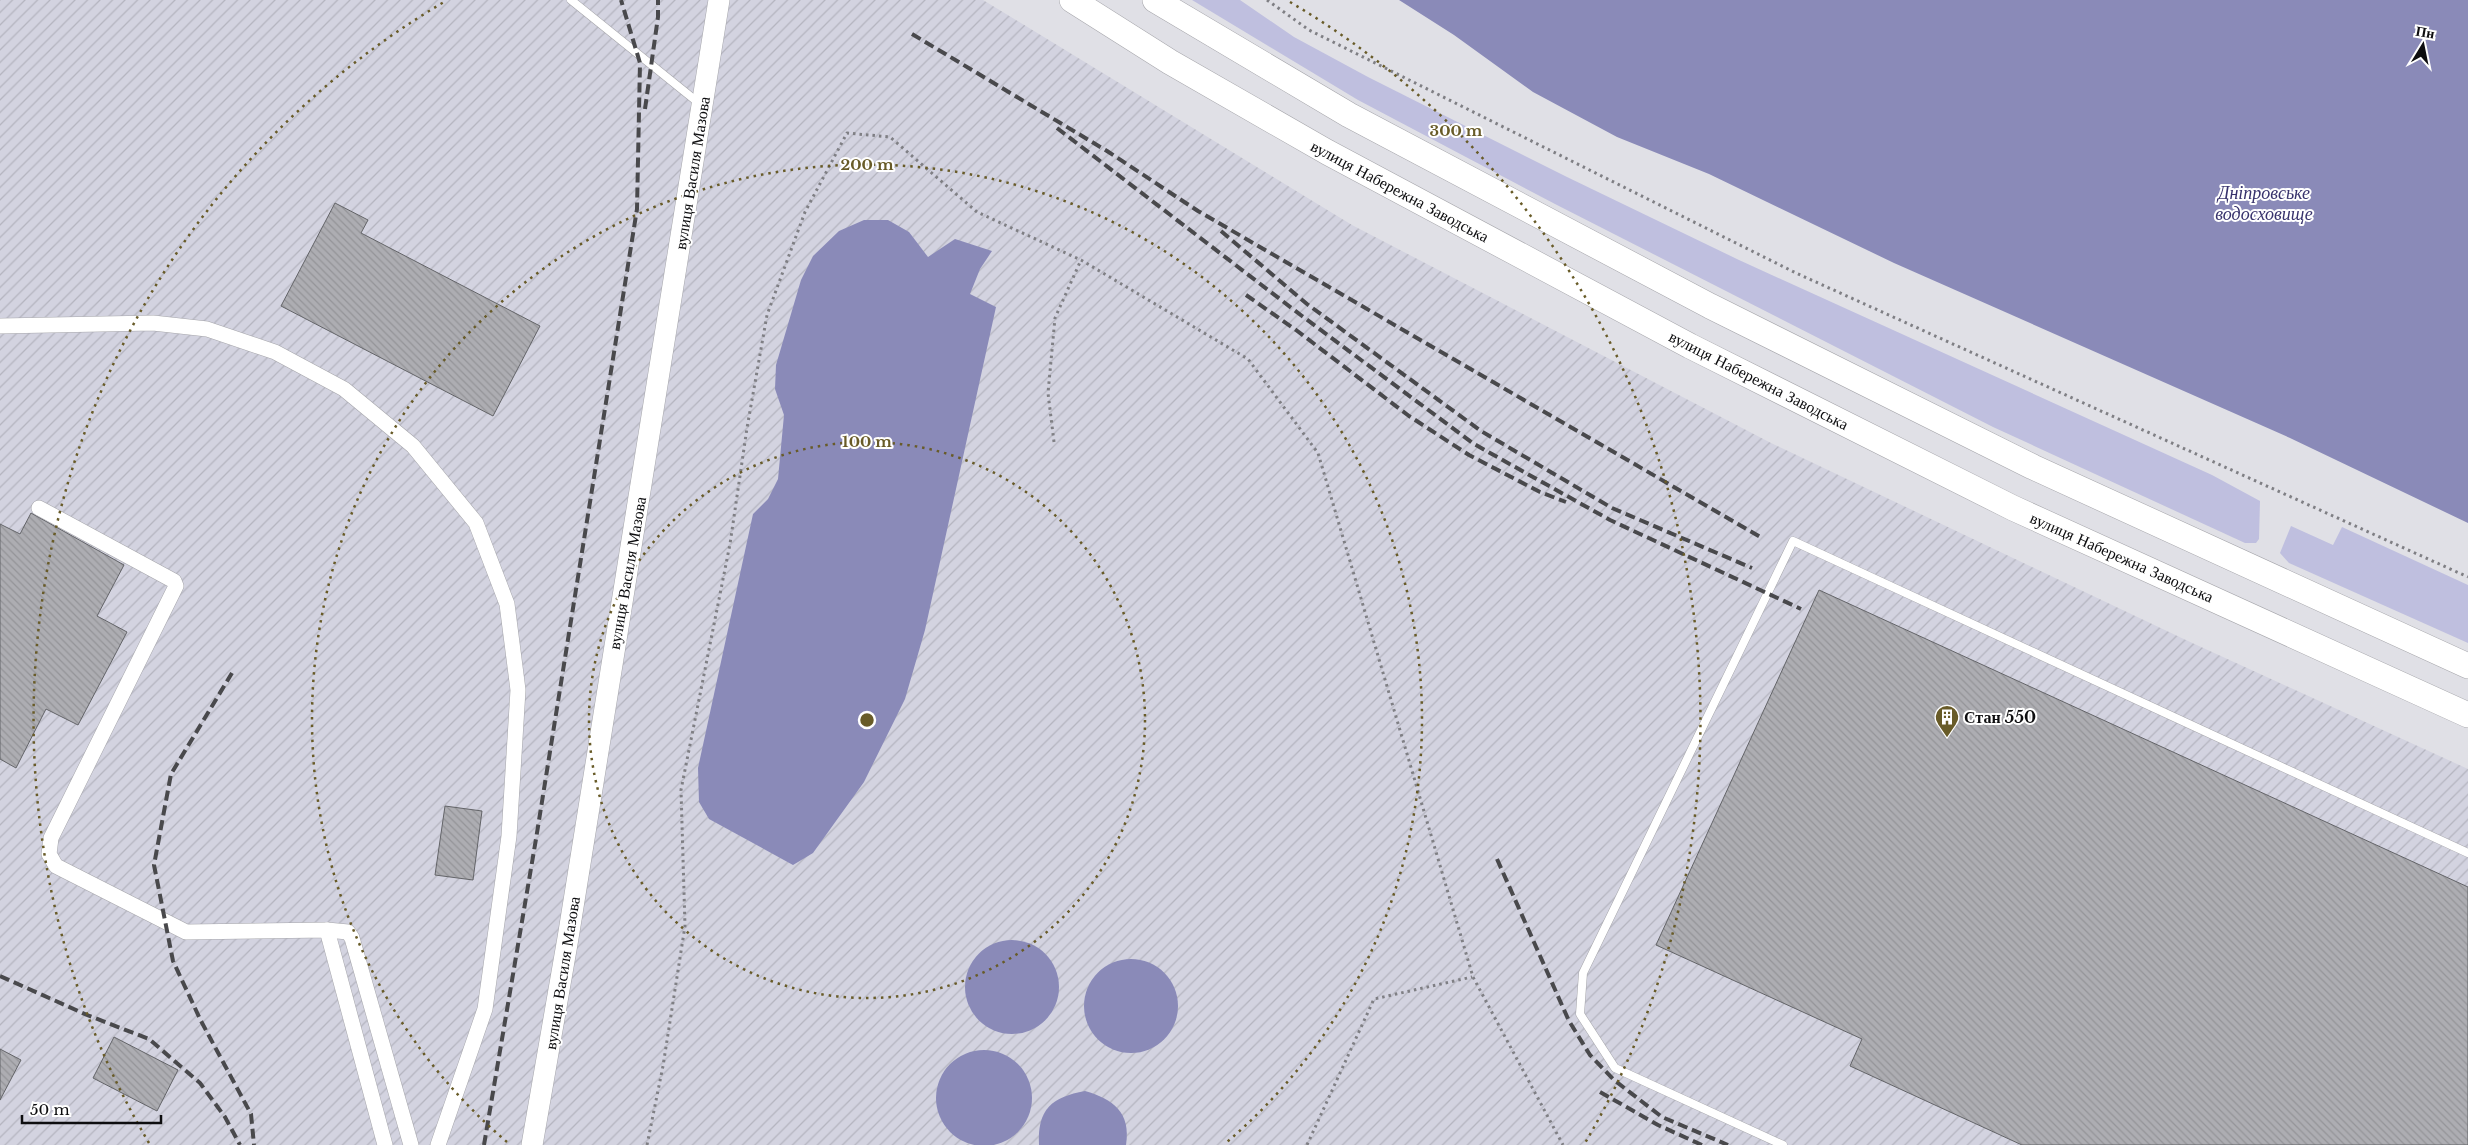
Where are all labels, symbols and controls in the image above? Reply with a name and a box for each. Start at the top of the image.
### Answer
north arrow [2398,20,2448,70]
text: Пн [2414,22,2436,43]
street label: вулиця Василя Мазова [670,95,714,251]
text: 300 m [1430,121,1483,140]
street label: вулиця Набережна Заводська [1308,136,1492,246]
text: 200 m [841,155,894,174]
water label: Дніпровське водосховище [2215,182,2313,225]
street label: вулиця Набережна Заводська [1666,326,1852,434]
text: 100 m [842,432,892,451]
street label: вулиця Василя Мазова [604,495,650,651]
street label: вулиця Набережна Заводська [2027,507,2217,607]
building icon: Стан 550 [1934,704,1960,738]
place label: Стан 550 [1964,707,2036,727]
centre of rings [858,711,876,729]
street label: вулиця Василя Мазова [540,895,584,1051]
scale bar [22,1092,161,1124]
text: 50 m [30,1100,70,1119]

